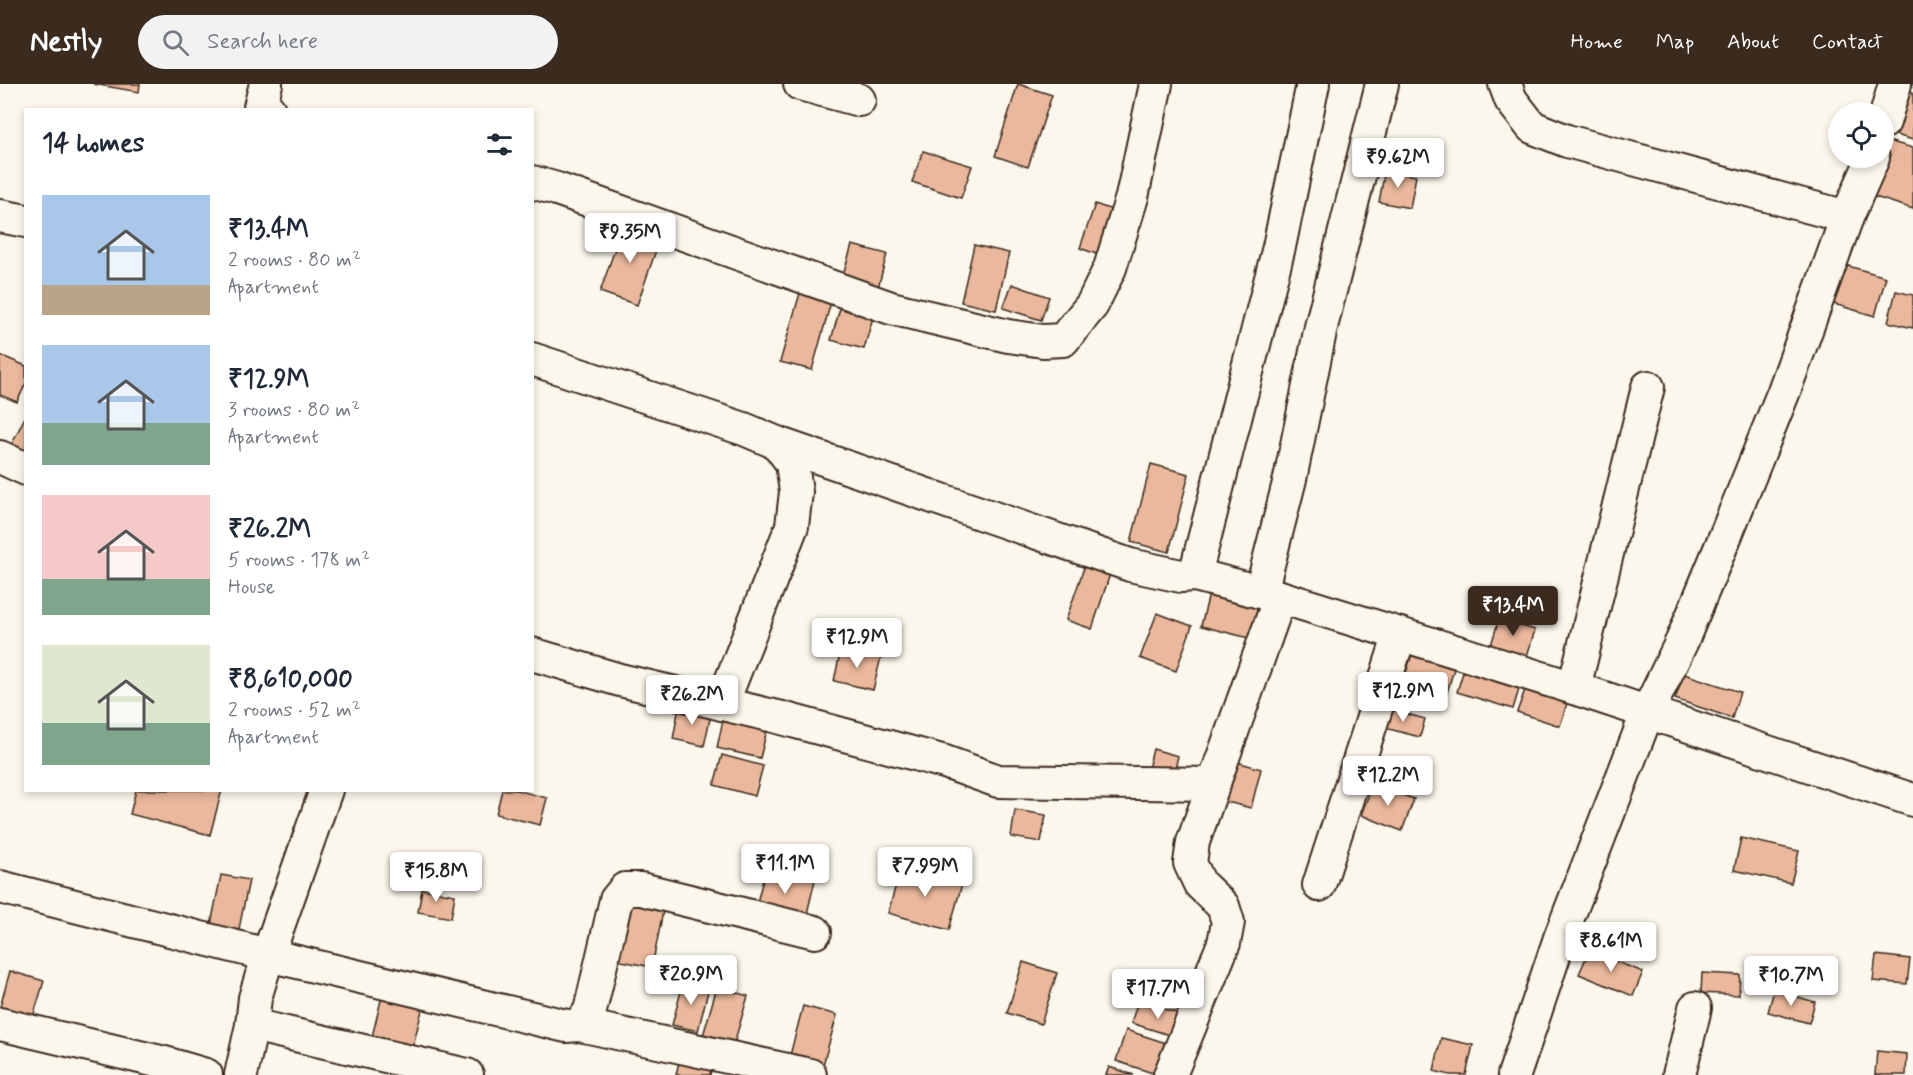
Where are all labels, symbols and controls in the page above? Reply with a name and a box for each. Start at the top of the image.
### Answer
search box [138,15,558,69]
text: Nestly [30,24,102,61]
icon: search [159,26,192,59]
text: Search here [207,28,318,56]
text: Home [1571,28,1623,56]
text: Map [1656,28,1694,56]
text: About [1727,28,1779,56]
text: Contact [1812,28,1883,56]
map controls [1828,102,1894,168]
button: locate [1828,102,1894,168]
text: 14 homes [42,127,144,161]
icon: filters [483,128,516,161]
pin: ₹9.62M [1349,138,1447,189]
text: ₹9.62M [1366,144,1430,171]
text: ₹13.4M [228,213,309,247]
pin: ₹9.35M [581,213,679,264]
icon: home [90,219,162,291]
text: ₹9.35M [599,219,661,246]
text: 2 rooms · 80 m² [228,247,361,274]
text: Apartment [228,274,319,301]
text: ₹12.9M [228,363,309,397]
icon: home [90,369,162,441]
text: 3 rooms · 80 m² [228,397,360,424]
text: Apartment [228,424,319,451]
text: ₹26.2M [228,513,311,547]
icon: home [90,519,162,591]
text: 5 rooms · 178 m² [228,547,370,574]
text: House [228,574,275,601]
pin: ₹13.4M [1464,586,1562,637]
text: ₹13.4M [1482,592,1544,619]
pin: ₹12.9M [808,618,906,669]
text: ₹12.9M [826,624,888,651]
text: ₹8,610,000 [228,663,353,697]
icon: home [90,669,162,741]
pin: ₹12.9M [1354,672,1452,723]
pin: ₹26.2M [643,675,741,726]
text: ₹12.9M [1372,678,1434,705]
text: ₹26.2M [660,681,724,708]
text: 2 rooms · 52 m² [228,697,361,724]
text: Apartment [228,724,319,751]
pin: ₹12.2M [1339,756,1437,807]
text: ₹12.2M [1357,762,1419,789]
pin: ₹11.1M [736,844,834,895]
pin: ₹7.99M [876,847,974,898]
text: ₹11.1M [755,850,815,877]
pin: ₹15.8M [387,852,485,903]
text: ₹7.99M [891,853,959,880]
text: ₹15.8M [404,858,468,885]
pin: ₹8.61M [1562,922,1660,973]
text: ₹8.61M [1579,928,1643,955]
pin: ₹20.9M [642,955,740,1006]
pin: ₹10.7M [1742,956,1840,1007]
text: ₹20.9M [659,961,723,988]
text: ₹10.7M [1758,962,1824,989]
pin: ₹17.7M [1109,969,1207,1020]
text: ₹17.7M [1126,975,1190,1002]

